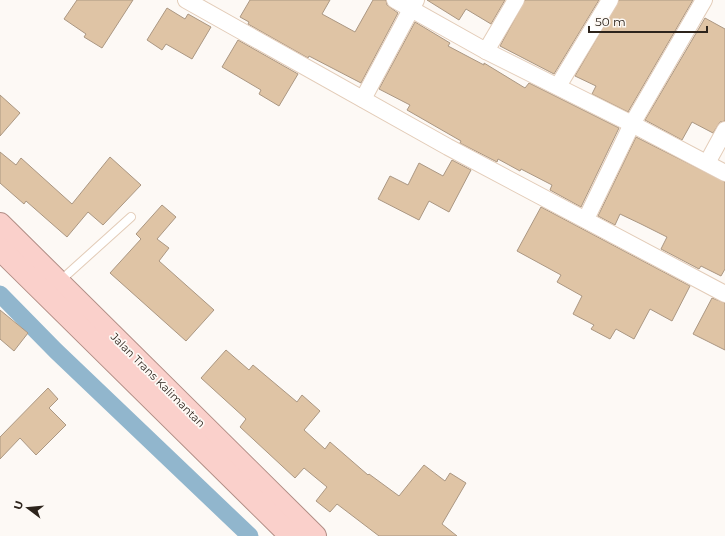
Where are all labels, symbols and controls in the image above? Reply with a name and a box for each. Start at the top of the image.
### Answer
scale bar [589,8,707,34]
text: 50 m [595,14,626,29]
street label: Jalan Trans Kalimantan [107,329,208,430]
north arrow [8,488,48,528]
text: U [10,499,26,511]

